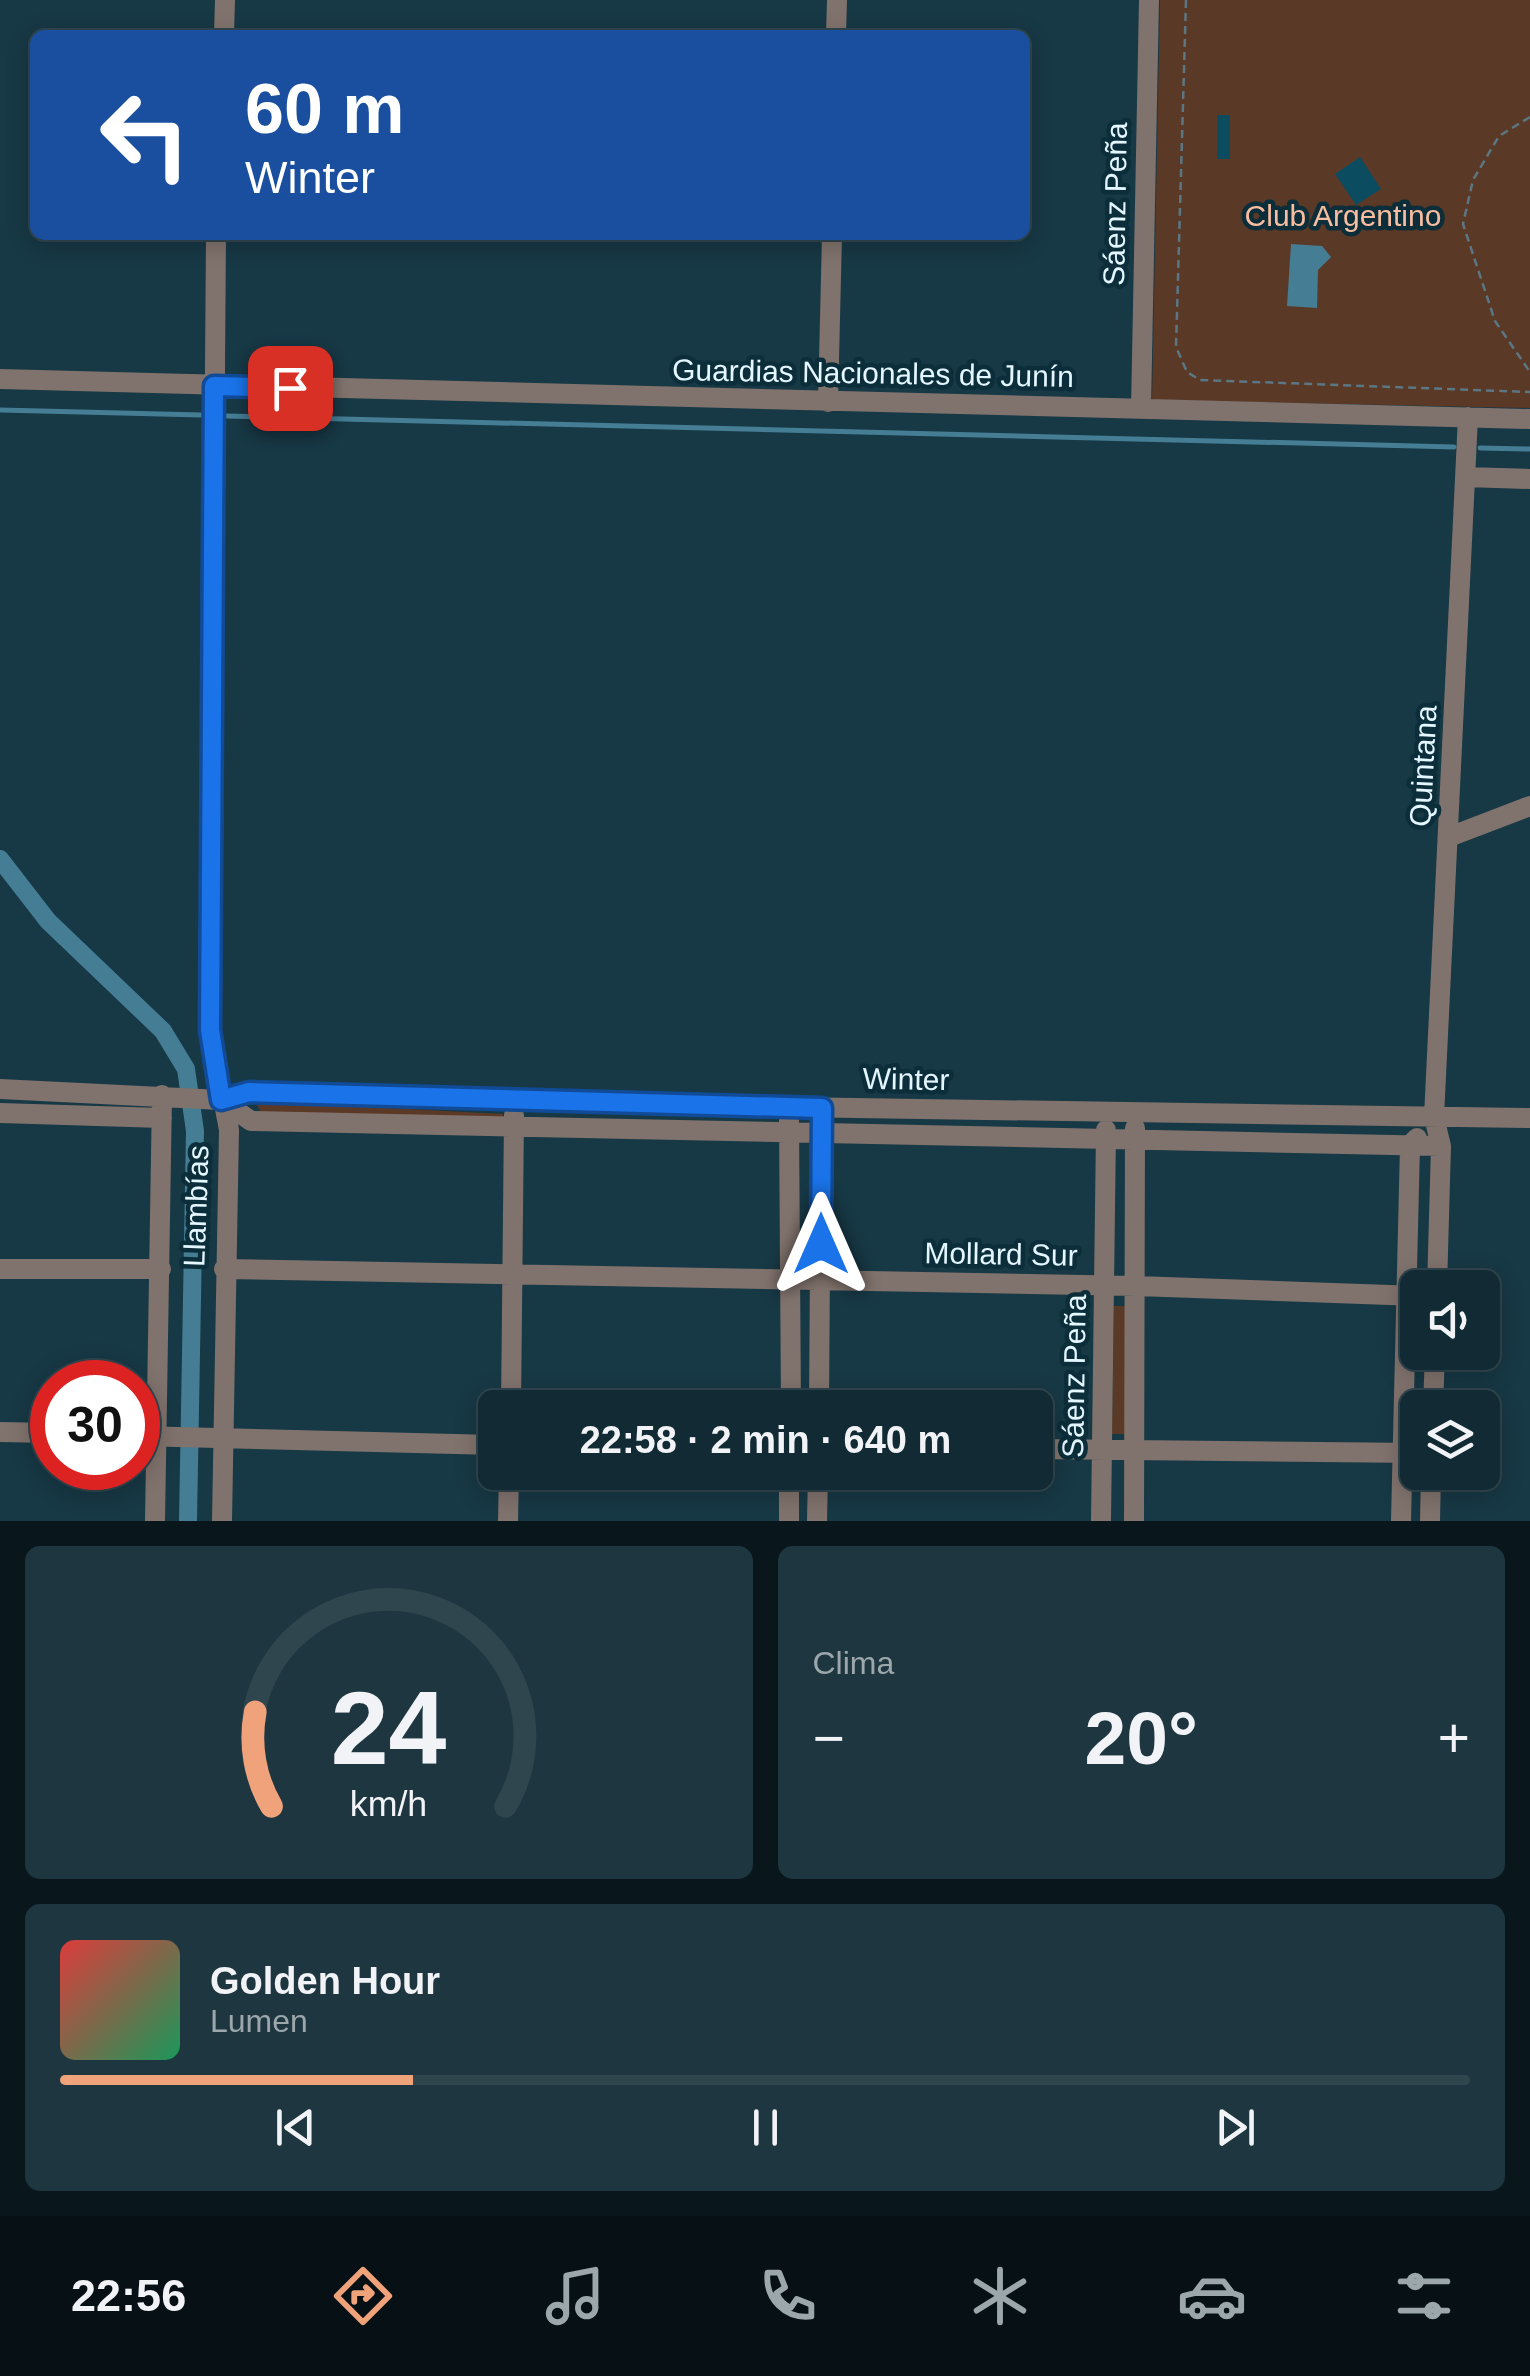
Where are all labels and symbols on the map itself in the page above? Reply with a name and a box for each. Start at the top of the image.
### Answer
street label: Sáenz Peña [1097,122,1133,286]
park label: Club Argentino [1245,199,1441,232]
pin [248,346,333,431]
street label: Guardias Nacionales de Junín [672,353,1074,393]
street label: Quintana [1403,704,1443,828]
street label: Winter [862,1062,950,1096]
street label: Llambías [177,1145,215,1267]
position arrow [769,1192,873,1296]
street label: Mollard Sur [924,1236,1078,1272]
street label: Sáenz Peña [1056,1294,1092,1458]
speed limit sign: 30 [30,1360,160,1490]

